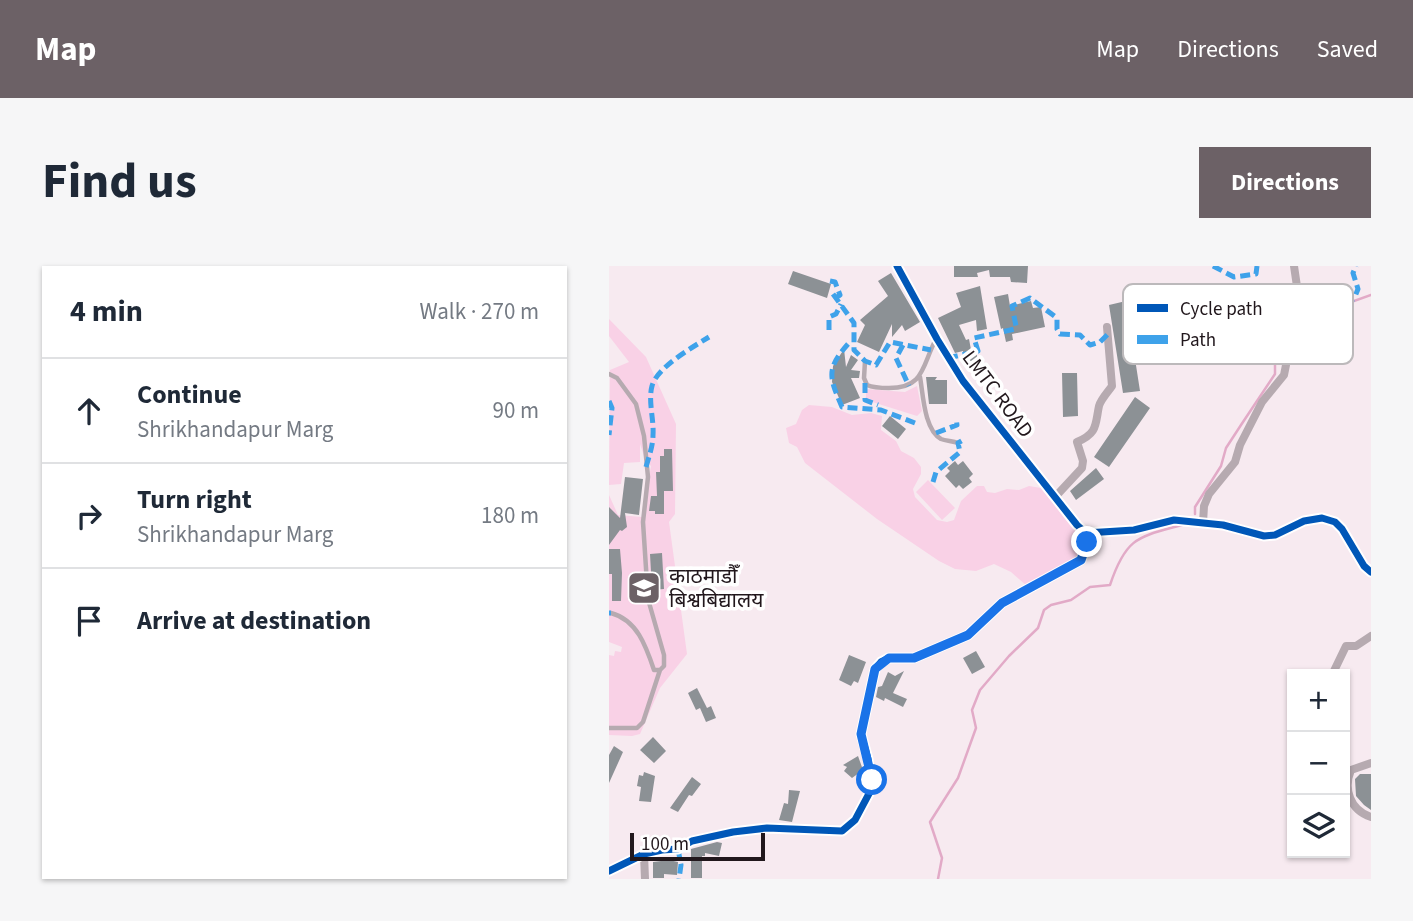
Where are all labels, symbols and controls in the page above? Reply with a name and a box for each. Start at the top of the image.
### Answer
text: Map [35,26,96,73]
text: Map [1096,32,1139,67]
text: Directions [1177,32,1279,67]
text: Saved [1317,32,1378,67]
text: Find us [42,147,197,217]
button: Directions [1199,147,1371,218]
legend [1123,284,1353,364]
text: 4 min [70,290,143,333]
text: Walk · 270 m [420,295,539,328]
text: Cycle path [1180,296,1262,323]
text: Path [1180,327,1216,354]
street label: LMTC ROAD [955,344,1041,444]
text: Continue [137,376,242,413]
icon: ahead [70,392,108,430]
text: 90 m [492,394,539,427]
text: Shrikhandapur Marg [137,413,333,446]
text: Turn right [137,481,252,518]
icon: right [70,497,108,535]
text: 180 m [481,499,539,532]
text: Shrikhandapur Marg [137,518,333,551]
route end [1071,526,1102,557]
place label: काठमाडौँ बिश्वबिद्यालय [669,561,764,615]
school or university icon: काठमाडौँ बिश्वबिद्यालय [625,569,663,607]
icon: arrive [70,602,108,640]
text: Arrive at destination [137,602,371,639]
map controls [1287,669,1350,858]
button: + [1287,669,1350,732]
button: − [1287,732,1350,795]
route start [856,764,887,795]
button: layers [1287,795,1350,858]
scale bar [630,830,765,862]
text: 100 m [641,831,689,858]

